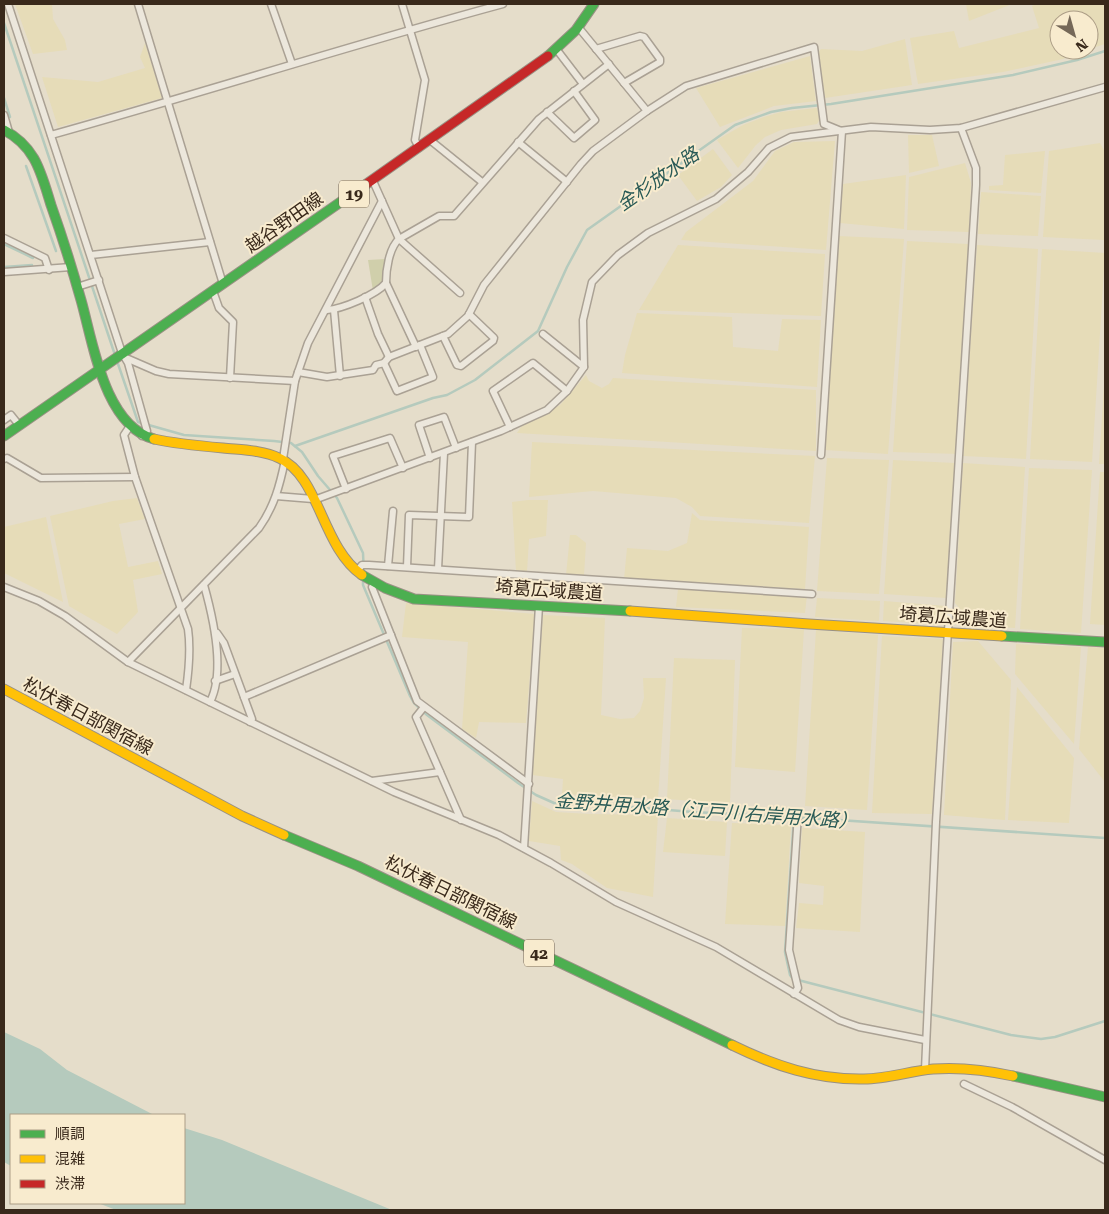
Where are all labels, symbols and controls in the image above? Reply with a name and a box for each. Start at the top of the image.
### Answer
north arrow [1049,10,1099,60]
text: N [1073,36,1091,55]
water label: 金杉放水路 [612,141,705,216]
road number: 19 [339,180,369,208]
street label: 越谷野田線 [241,188,327,256]
street label: 埼葛広域農道 [494,576,604,604]
street label: 埼葛広域農道 [898,603,1008,631]
street label: 松伏春日部関宿線 [19,673,157,759]
water label: 金野井用水路（江戸川右岸用水路） [554,789,858,833]
street label: 松伏春日部関宿線 [382,851,520,933]
road number: 42 [524,940,554,966]
legend [10,1114,185,1204]
text: 順調 [55,1125,85,1143]
text: 混雑 [55,1150,85,1168]
text: 渋滞 [55,1175,85,1193]

